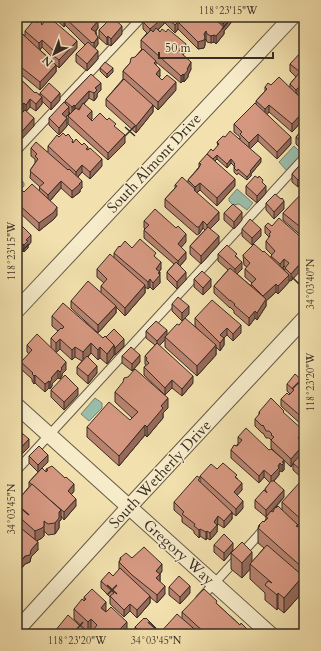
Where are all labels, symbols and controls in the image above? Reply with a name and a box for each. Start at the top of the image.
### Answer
text: 118°23'15"W [199,4,258,18]
north arrow [34,34,74,74]
scale bar [159,34,273,60]
text: 50 m [165,40,192,56]
text: N [39,52,56,70]
street label: South Almont Drive [102,109,206,217]
text: 118°23'15"W [5,221,19,280]
text: 34°03'40"N [304,258,318,309]
text: 118°23'20"W [304,352,318,411]
street label: South Wetherly Drive [104,415,216,533]
text: 34°03'45"N [5,483,19,534]
street label: Gregory Way [139,515,219,589]
text: 118°23'20"W [48,634,107,648]
text: 34°03'45"N [131,634,182,648]

